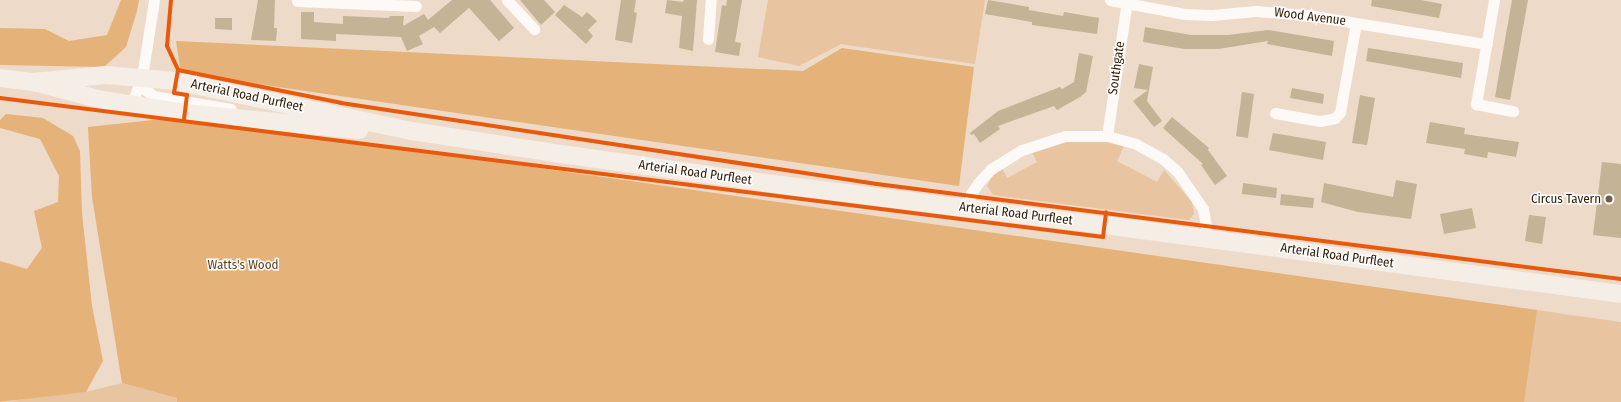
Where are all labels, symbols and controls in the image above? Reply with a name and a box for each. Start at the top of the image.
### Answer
street label: Wood Avenue [1273,5,1347,29]
street label: Southgate [1106,40,1128,96]
street label: Arterial Road Purfleet [189,76,305,116]
street label: Arterial Road Purfleet [637,157,753,189]
place label: Circus Tavern [1531,191,1601,207]
marker: Circus Tavern [1604,194,1614,204]
street label: Arterial Road Purfleet [958,199,1074,229]
street label: Arterial Road Purfleet [1279,240,1395,272]
park label: Watts's Wood [208,257,278,273]

